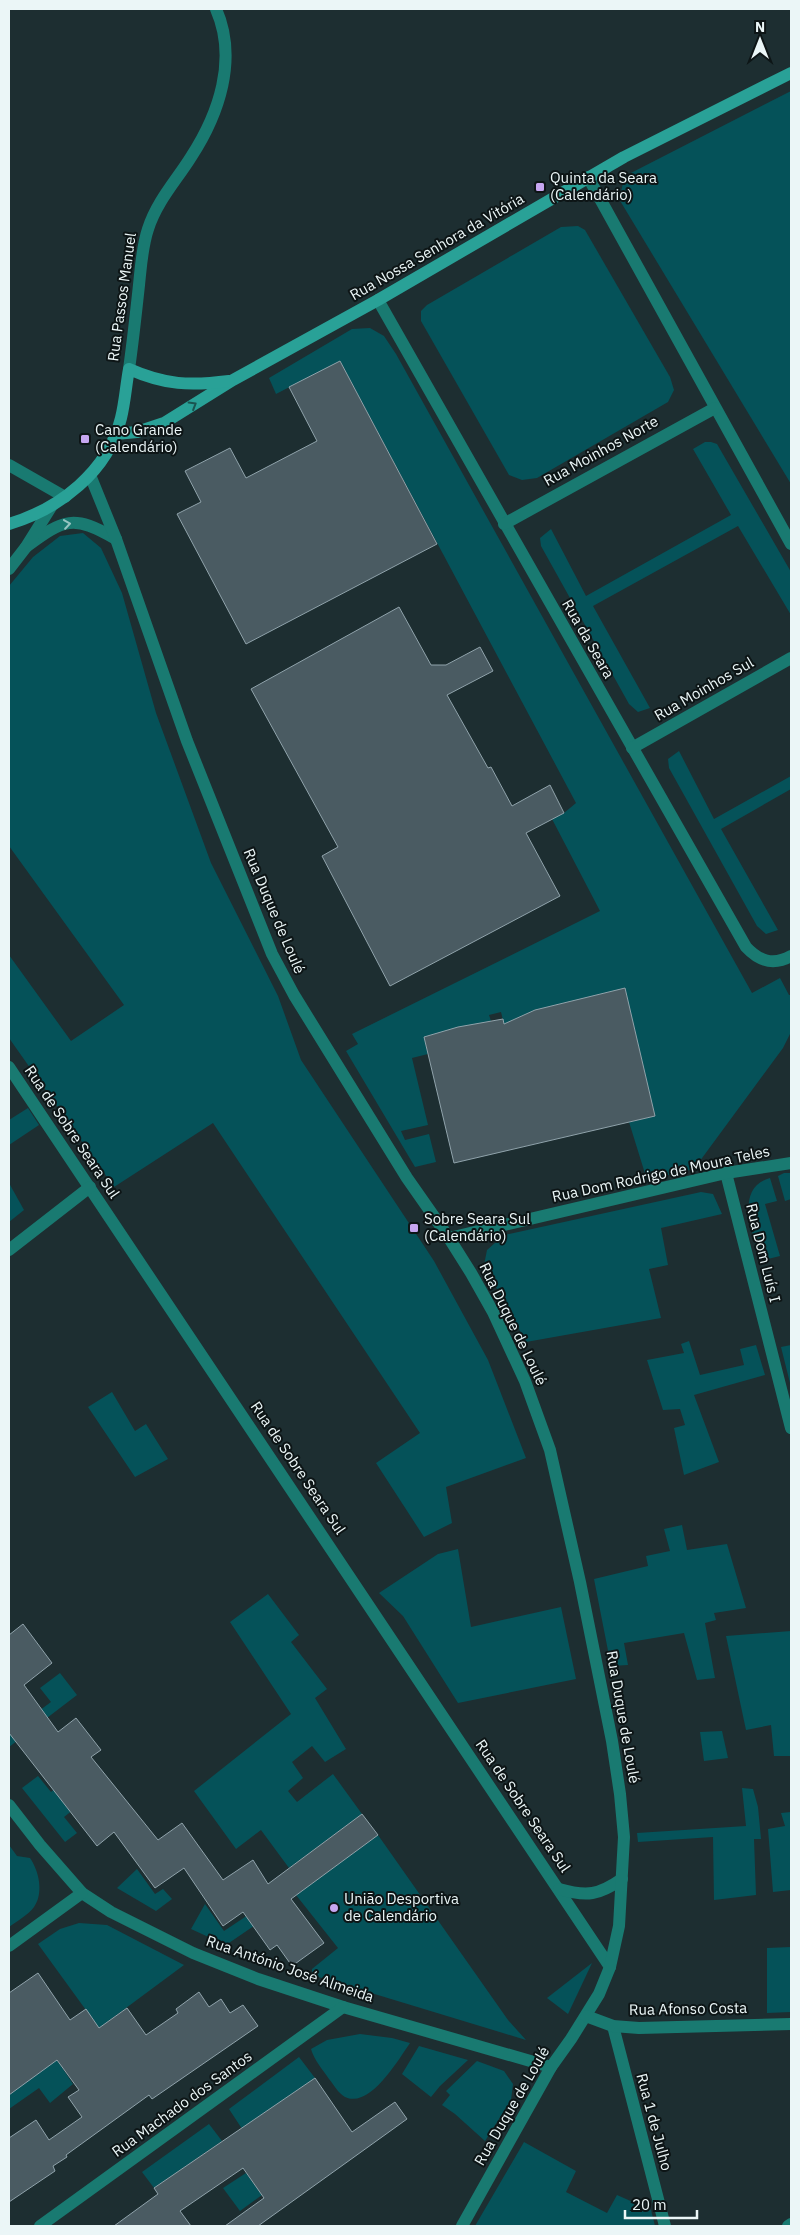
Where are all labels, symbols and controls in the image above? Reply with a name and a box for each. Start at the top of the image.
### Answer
north arrow [735,15,785,65]
text: N [755,18,765,36]
place label: Quinta da Seara (Calendário) [550,168,657,204]
marker: Quinta da Seara (Calendário) [534,181,546,193]
street label: Rua Nossa Senhora da Vitória [346,189,527,304]
street label: Rua Passos Manuel [103,231,140,363]
one-way arrow [188,402,197,412]
street label: Rua Moinhos Norte [540,411,661,490]
place label: Cano Grande (Calendário) [95,420,182,456]
marker: Cano Grande (Calendário) [79,433,91,445]
one-way arrow [63,519,72,529]
street label: Rua da Seara [558,596,619,682]
street label: Rua Moinhos Sul [651,652,757,725]
street label: Rua Duque de Loulé [239,845,309,976]
street label: Rua de Sobre Seara Sul [21,1062,124,1202]
street label: Rua Dom Rodrigo de Moura Teles [550,1141,772,1206]
street label: Rua Dom Luís I [742,1201,785,1304]
place label: Sobre Seara Sul (Calendário) [424,1209,530,1245]
marker: Sobre Seara Sul (Calendário) [408,1222,420,1234]
street label: Rua Duque de Loulé [475,1259,551,1388]
street label: Rua de Sobre Seara Sul [247,1398,350,1538]
street label: Rua Duque de Loulé [602,1649,645,1785]
street label: Rua de Sobre Seara Sul [472,1736,575,1876]
place label: União Desportiva de Calendário [344,1889,459,1925]
marker: União Desportiva de Calendário [328,1902,340,1914]
street label: Rua António José Almeida [204,1931,377,2006]
street label: Rua Afonso Costa [629,1998,747,2019]
street label: Rua Duque de Loulé [470,2043,553,2169]
street label: Rua Machado dos Santos [108,2046,256,2161]
street label: Rua 1 de Julho [632,2071,677,2173]
scale bar [625,2188,698,2220]
text: 20 m [632,2195,667,2214]

